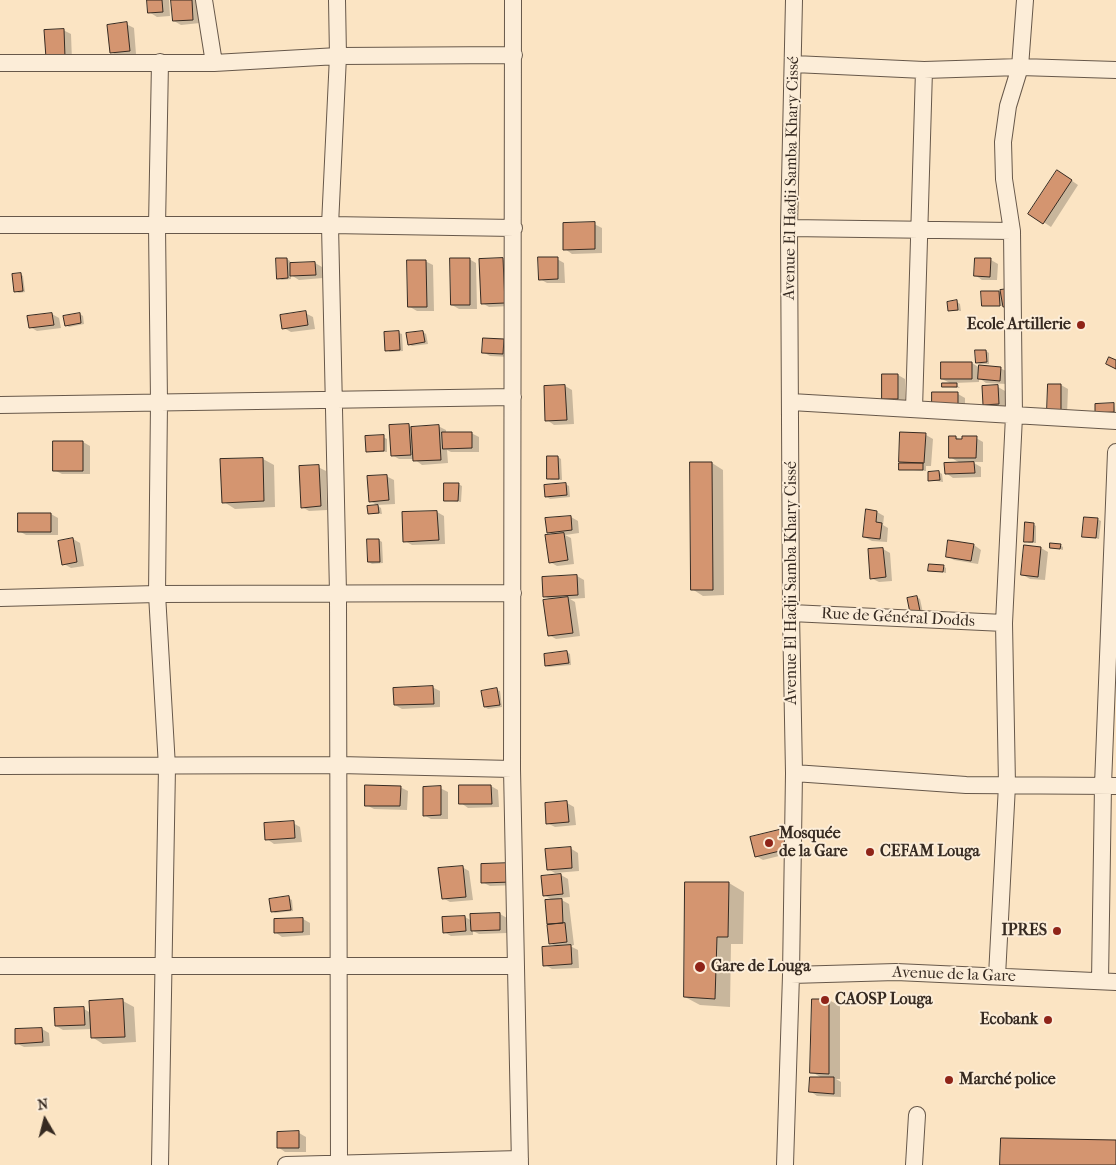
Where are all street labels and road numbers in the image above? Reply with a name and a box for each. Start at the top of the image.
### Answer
street label: Avenue El Hadji Samba Khary Cissé [780,56,804,300]
street label: Avenue El Hadji Samba Khary Cissé [782,461,802,705]
street label: Rue de Général Dodds [821,604,975,632]
street label: Avenue de la Gare [892,963,1016,987]

